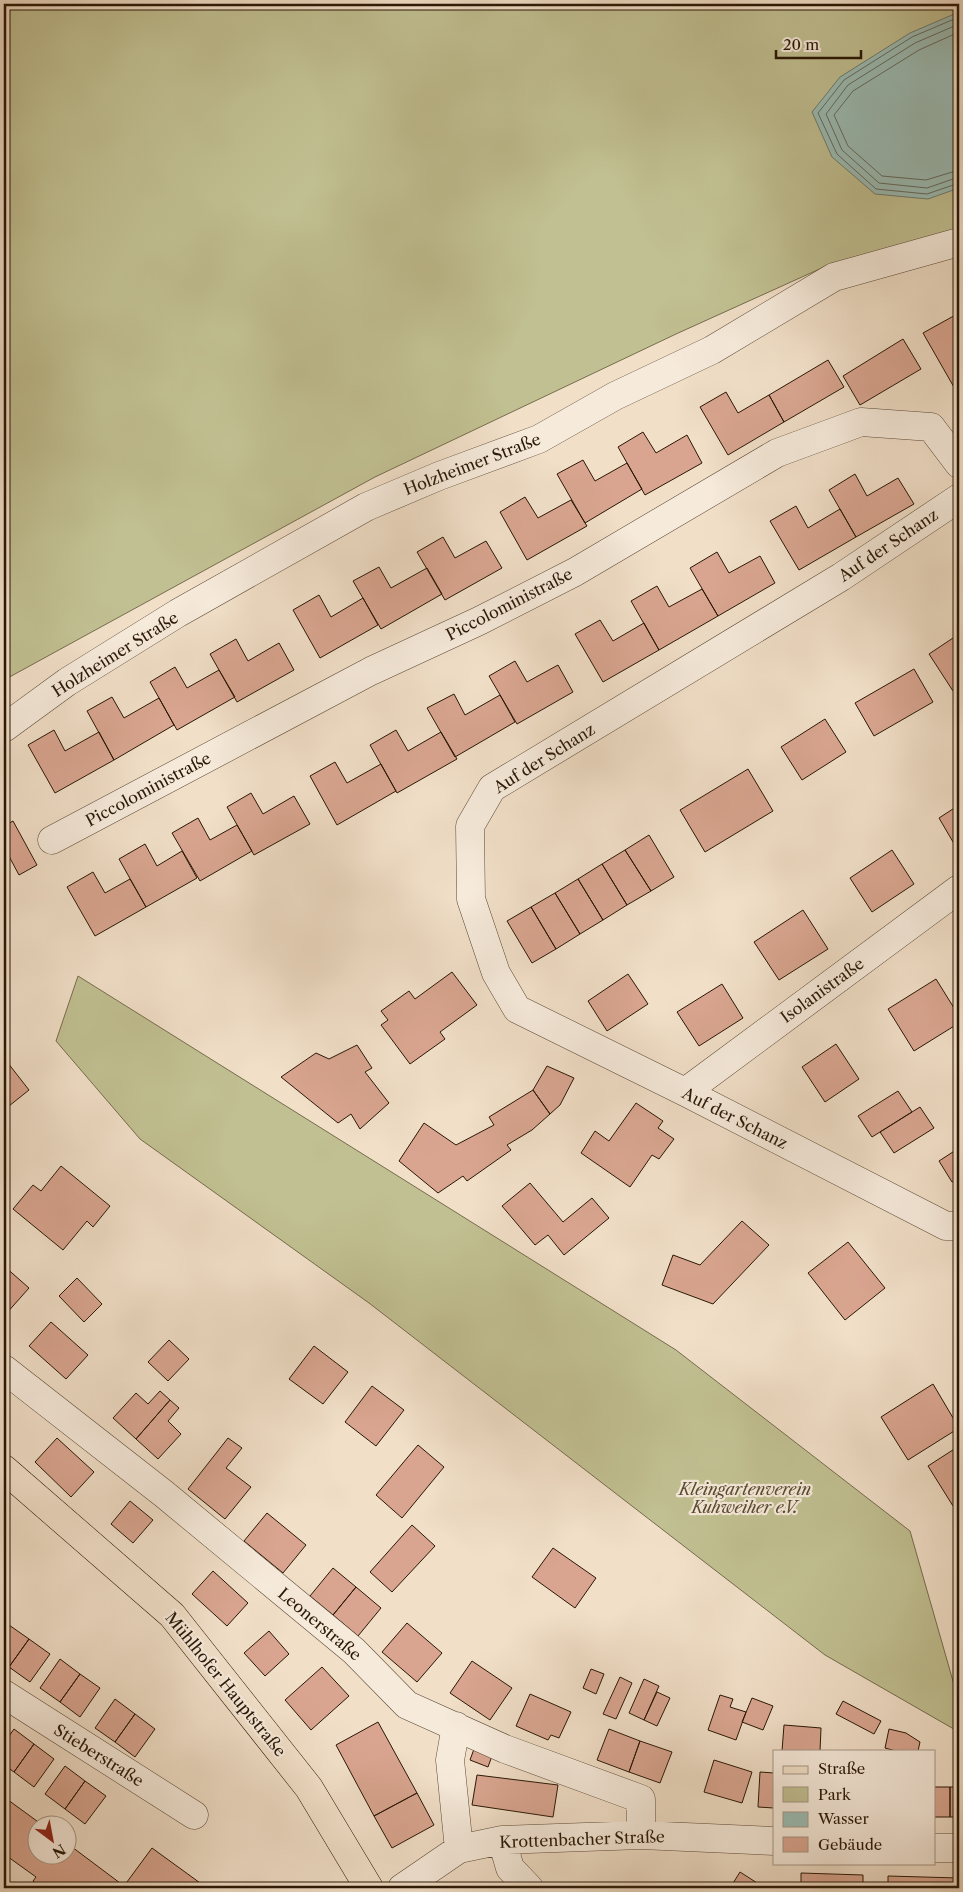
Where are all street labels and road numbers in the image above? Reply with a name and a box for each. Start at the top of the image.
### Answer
street label: Holzheimer Straße [401,429,543,499]
street label: Auf der Schanz [834,504,941,586]
street label: Piccoloministraße [443,564,575,644]
street label: Holzheimer Straße [48,607,182,701]
street label: Auf der Schanz [489,719,598,798]
street label: Piccoloministraße [82,748,214,830]
street label: Isolanistraße [776,953,868,1027]
street label: Auf der Schanz [678,1082,791,1153]
street label: Leonerstraße [274,1583,366,1665]
street label: Mühlhofer Hauptstraße [161,1608,291,1760]
street label: Stieberstraße [50,1719,148,1791]
street label: Krottenbacher Straße [499,1826,665,1852]

